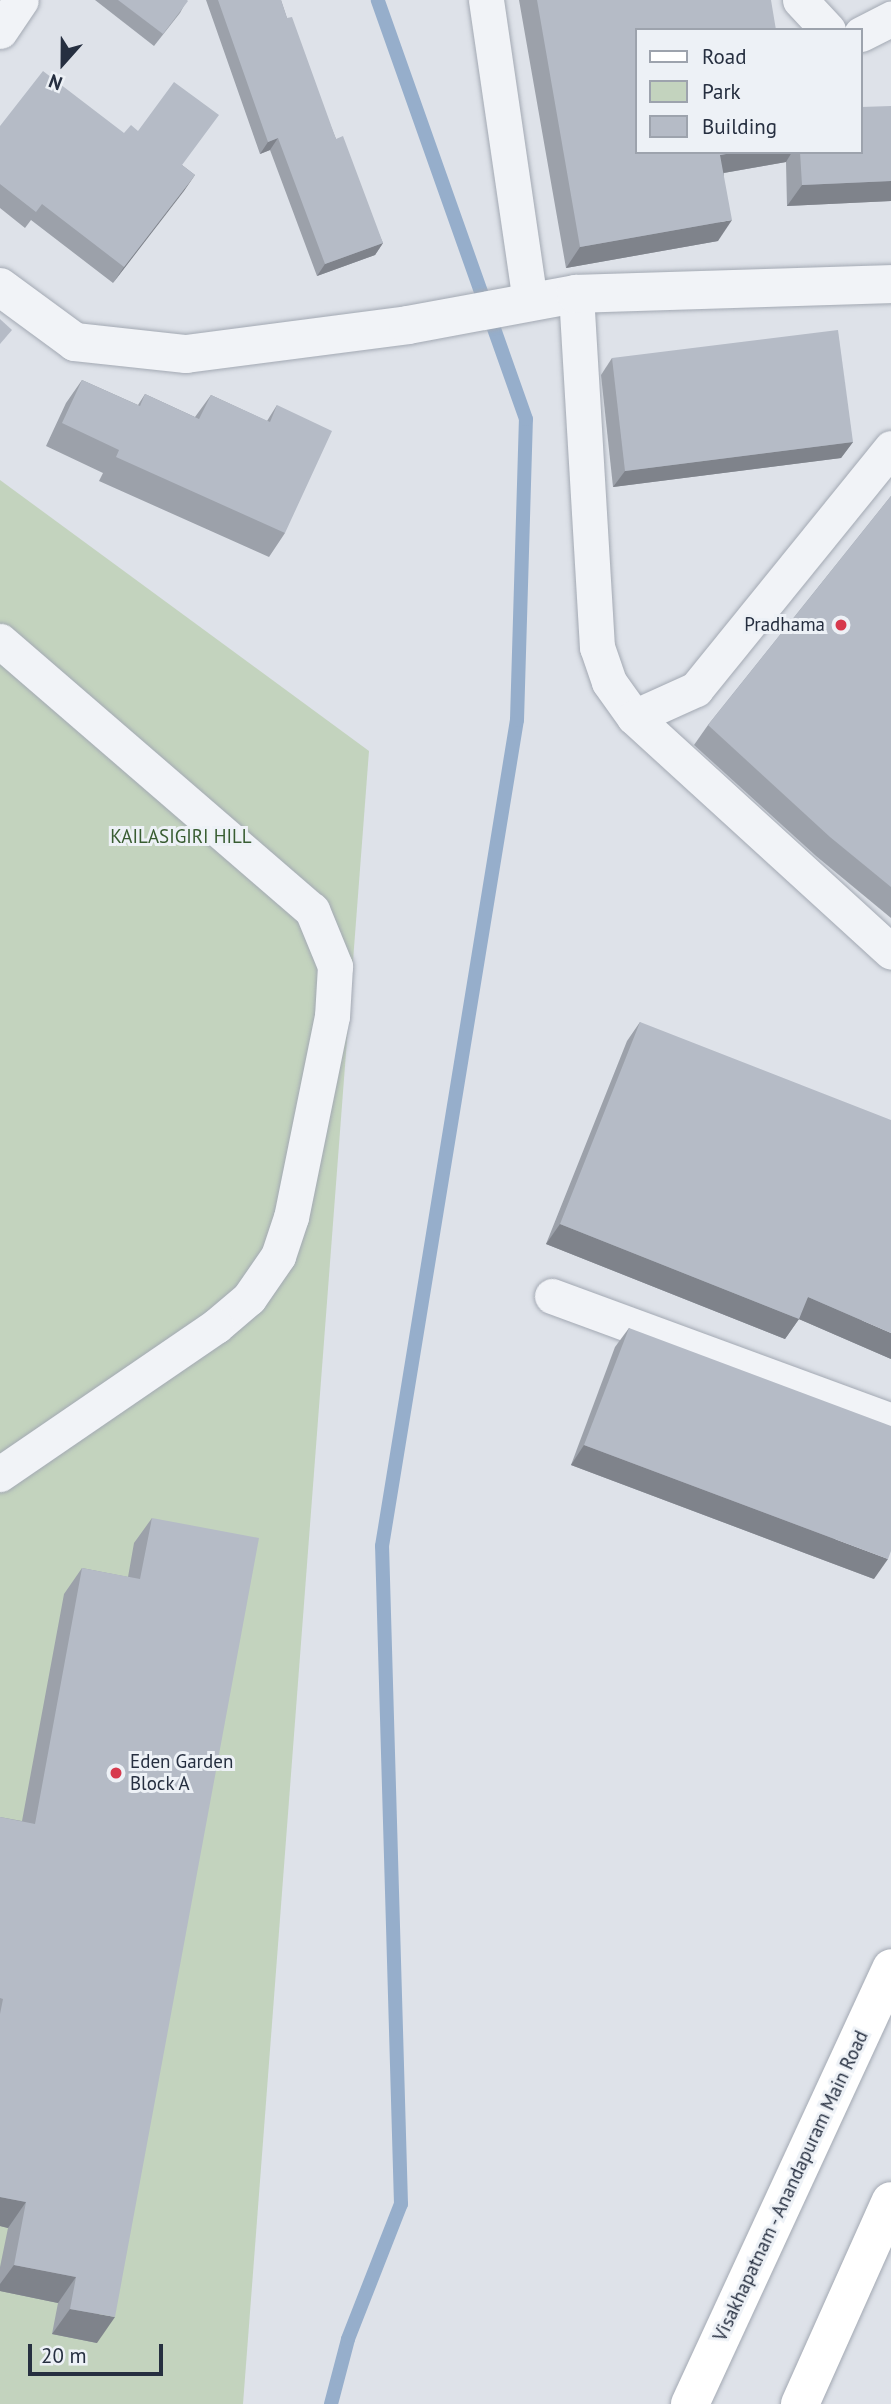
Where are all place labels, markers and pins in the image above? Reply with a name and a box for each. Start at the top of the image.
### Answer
place label: Pradhama [744,614,825,636]
marker: Pradhama [831,615,851,635]
place label: Eden Garden Block A [130,1751,233,1795]
marker: Eden Garden Block A [108,1765,124,1781]

